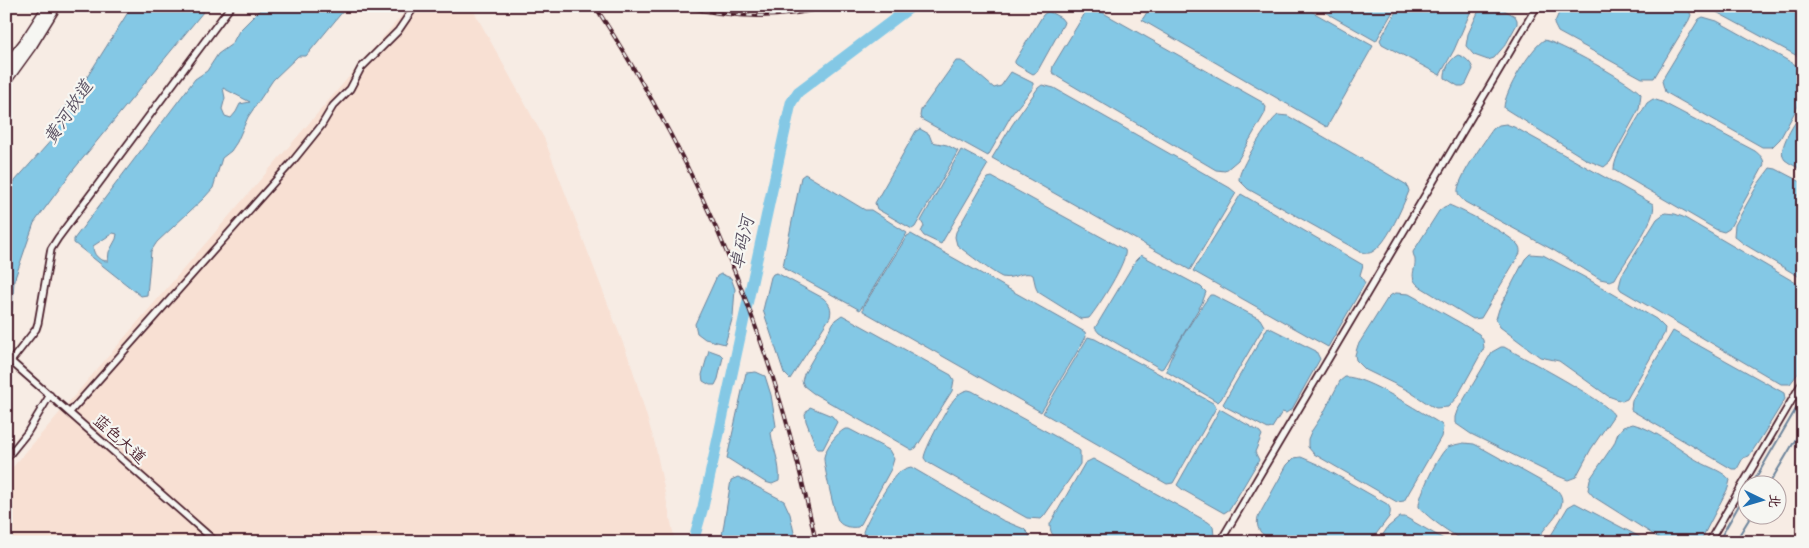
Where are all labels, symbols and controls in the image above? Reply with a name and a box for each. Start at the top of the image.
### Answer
water label: 黄河故道 [35,72,103,151]
water label: 卓码河 [720,210,764,273]
street label: 蓝色大道 [87,407,153,471]
north arrow [1736,476,1786,526]
text: 北 [1761,493,1788,509]

